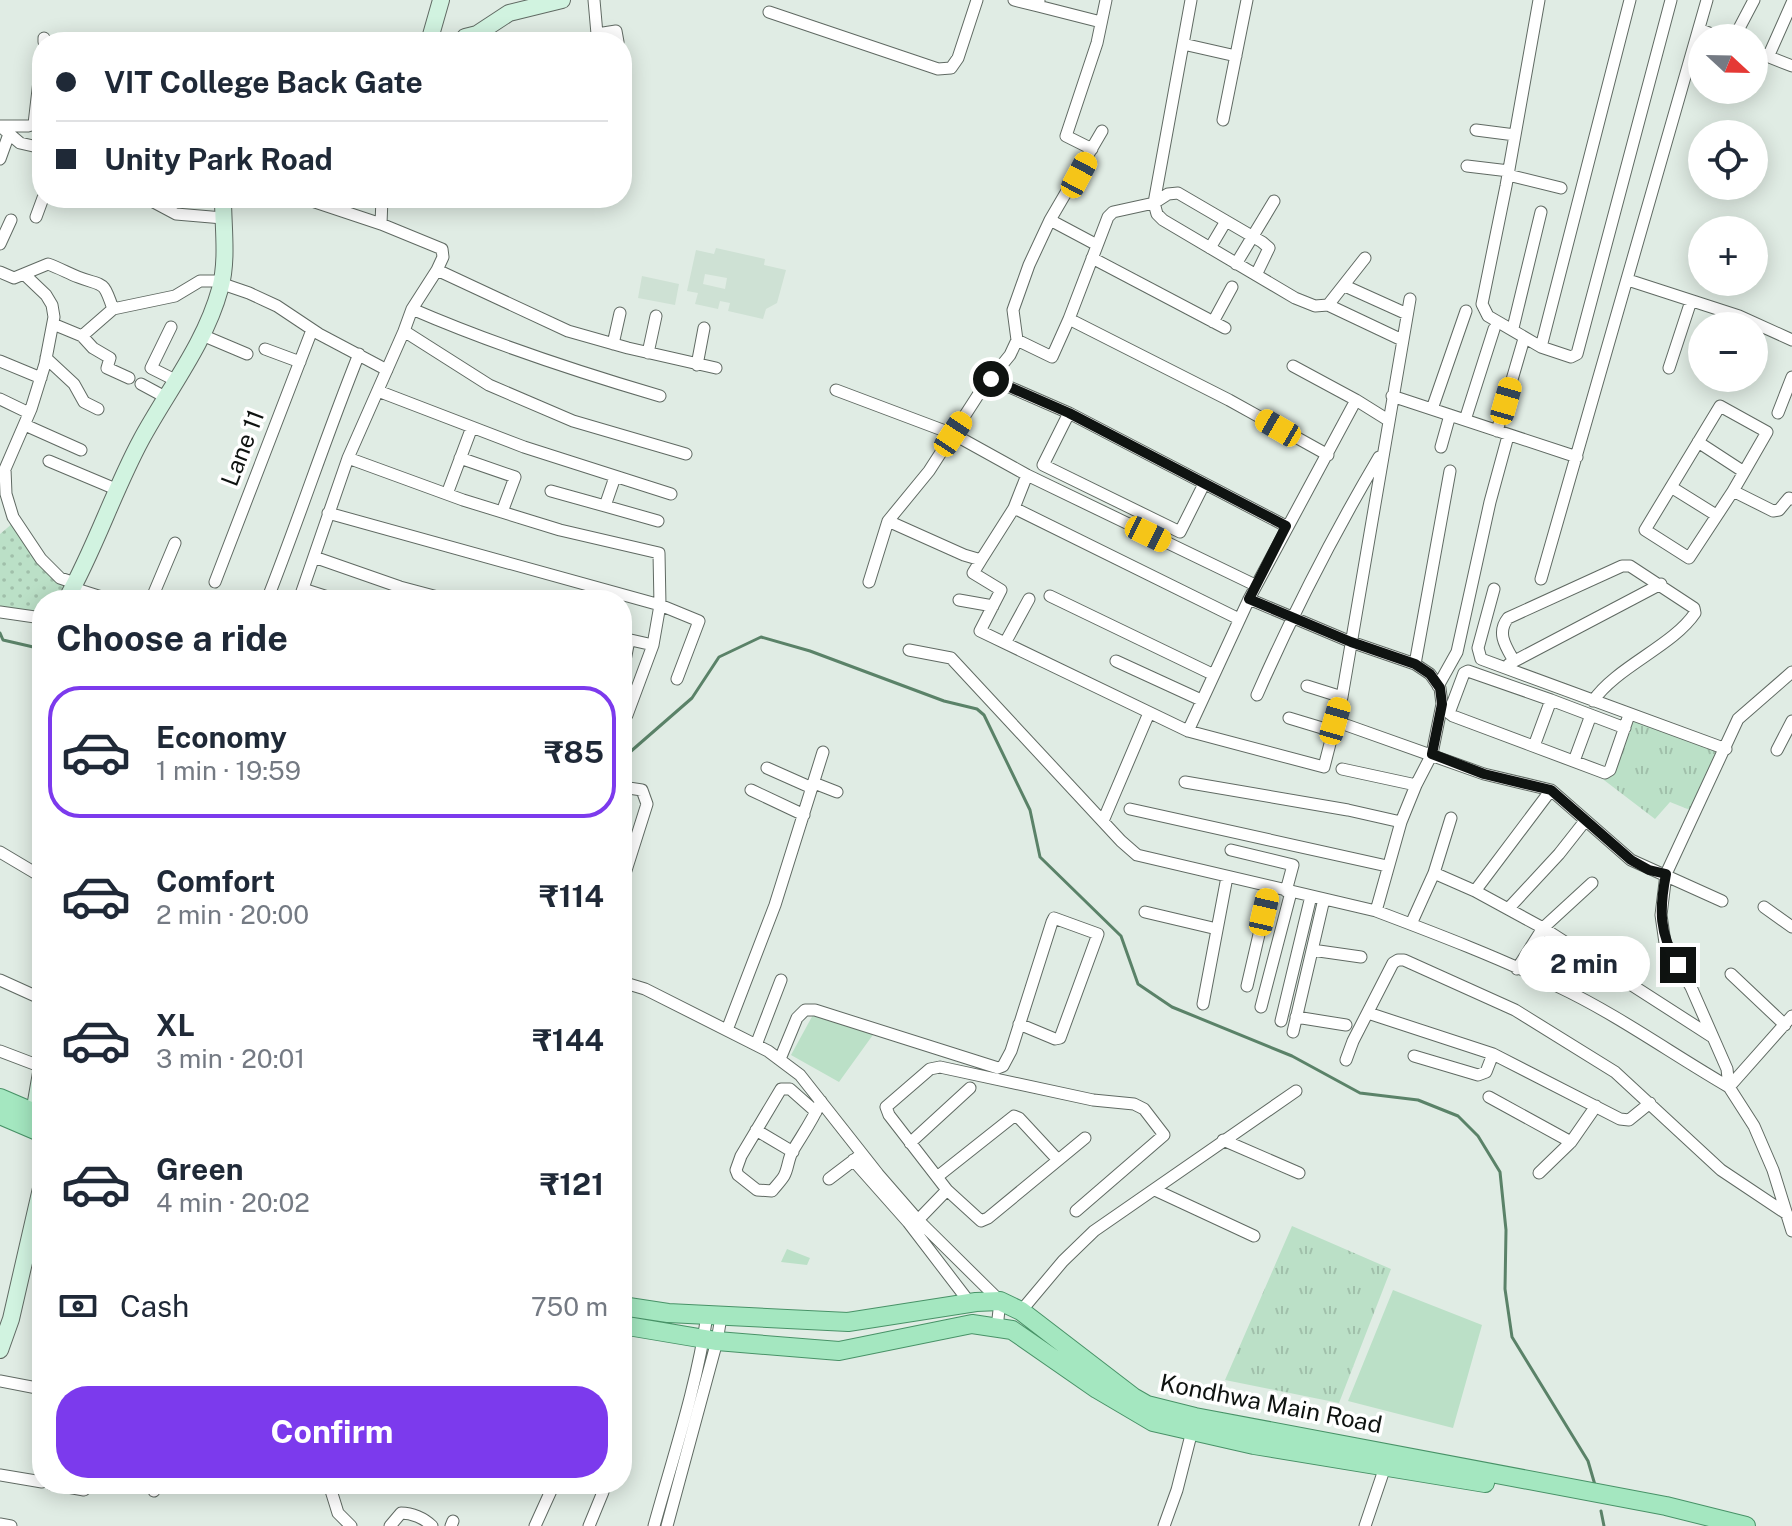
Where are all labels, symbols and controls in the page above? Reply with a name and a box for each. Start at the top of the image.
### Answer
north arrow [1688,24,1768,104]
map controls [1688,24,1768,392]
text: VIT College Back Gate [104,64,423,100]
button: locate [1688,120,1768,200]
text: Unity Park Road [104,141,333,177]
car [1057,148,1101,202]
button: + [1688,216,1768,296]
button: − [1688,312,1768,392]
route start [973,361,1009,397]
car [1488,375,1524,427]
street label: Lane 11 [215,406,269,490]
car [1251,406,1305,450]
car [930,407,976,461]
car [1121,513,1175,555]
text: Choose a ride [56,617,288,659]
car [1317,695,1353,747]
icon: car [60,716,132,788]
text: Economy [156,719,287,755]
text: ₹85 [544,734,604,770]
text: 1 min · 19:59 [156,755,301,786]
icon: car [60,860,132,932]
text: Comfort [156,863,275,899]
text: ₹114 [539,878,604,914]
car [1247,886,1281,938]
text: 2 min · 20:00 [156,899,309,930]
callout: 2 min [1518,937,1650,993]
route end [1660,947,1696,983]
text: 2 min [1550,948,1618,979]
icon: car [60,1004,132,1076]
text: XL [156,1007,195,1043]
text: ₹144 [533,1022,604,1058]
text: 3 min · 20:01 [156,1043,305,1074]
icon: car [60,1148,132,1220]
text: Green [156,1151,243,1187]
text: ₹121 [540,1166,604,1202]
text: 4 min · 20:02 [156,1187,310,1218]
icon: cash [56,1284,100,1328]
text: Cash [120,1288,189,1324]
text: 750 m [531,1291,608,1322]
street label: Kondhwa Main Road [1158,1368,1385,1438]
button: Confirm [56,1386,608,1478]

